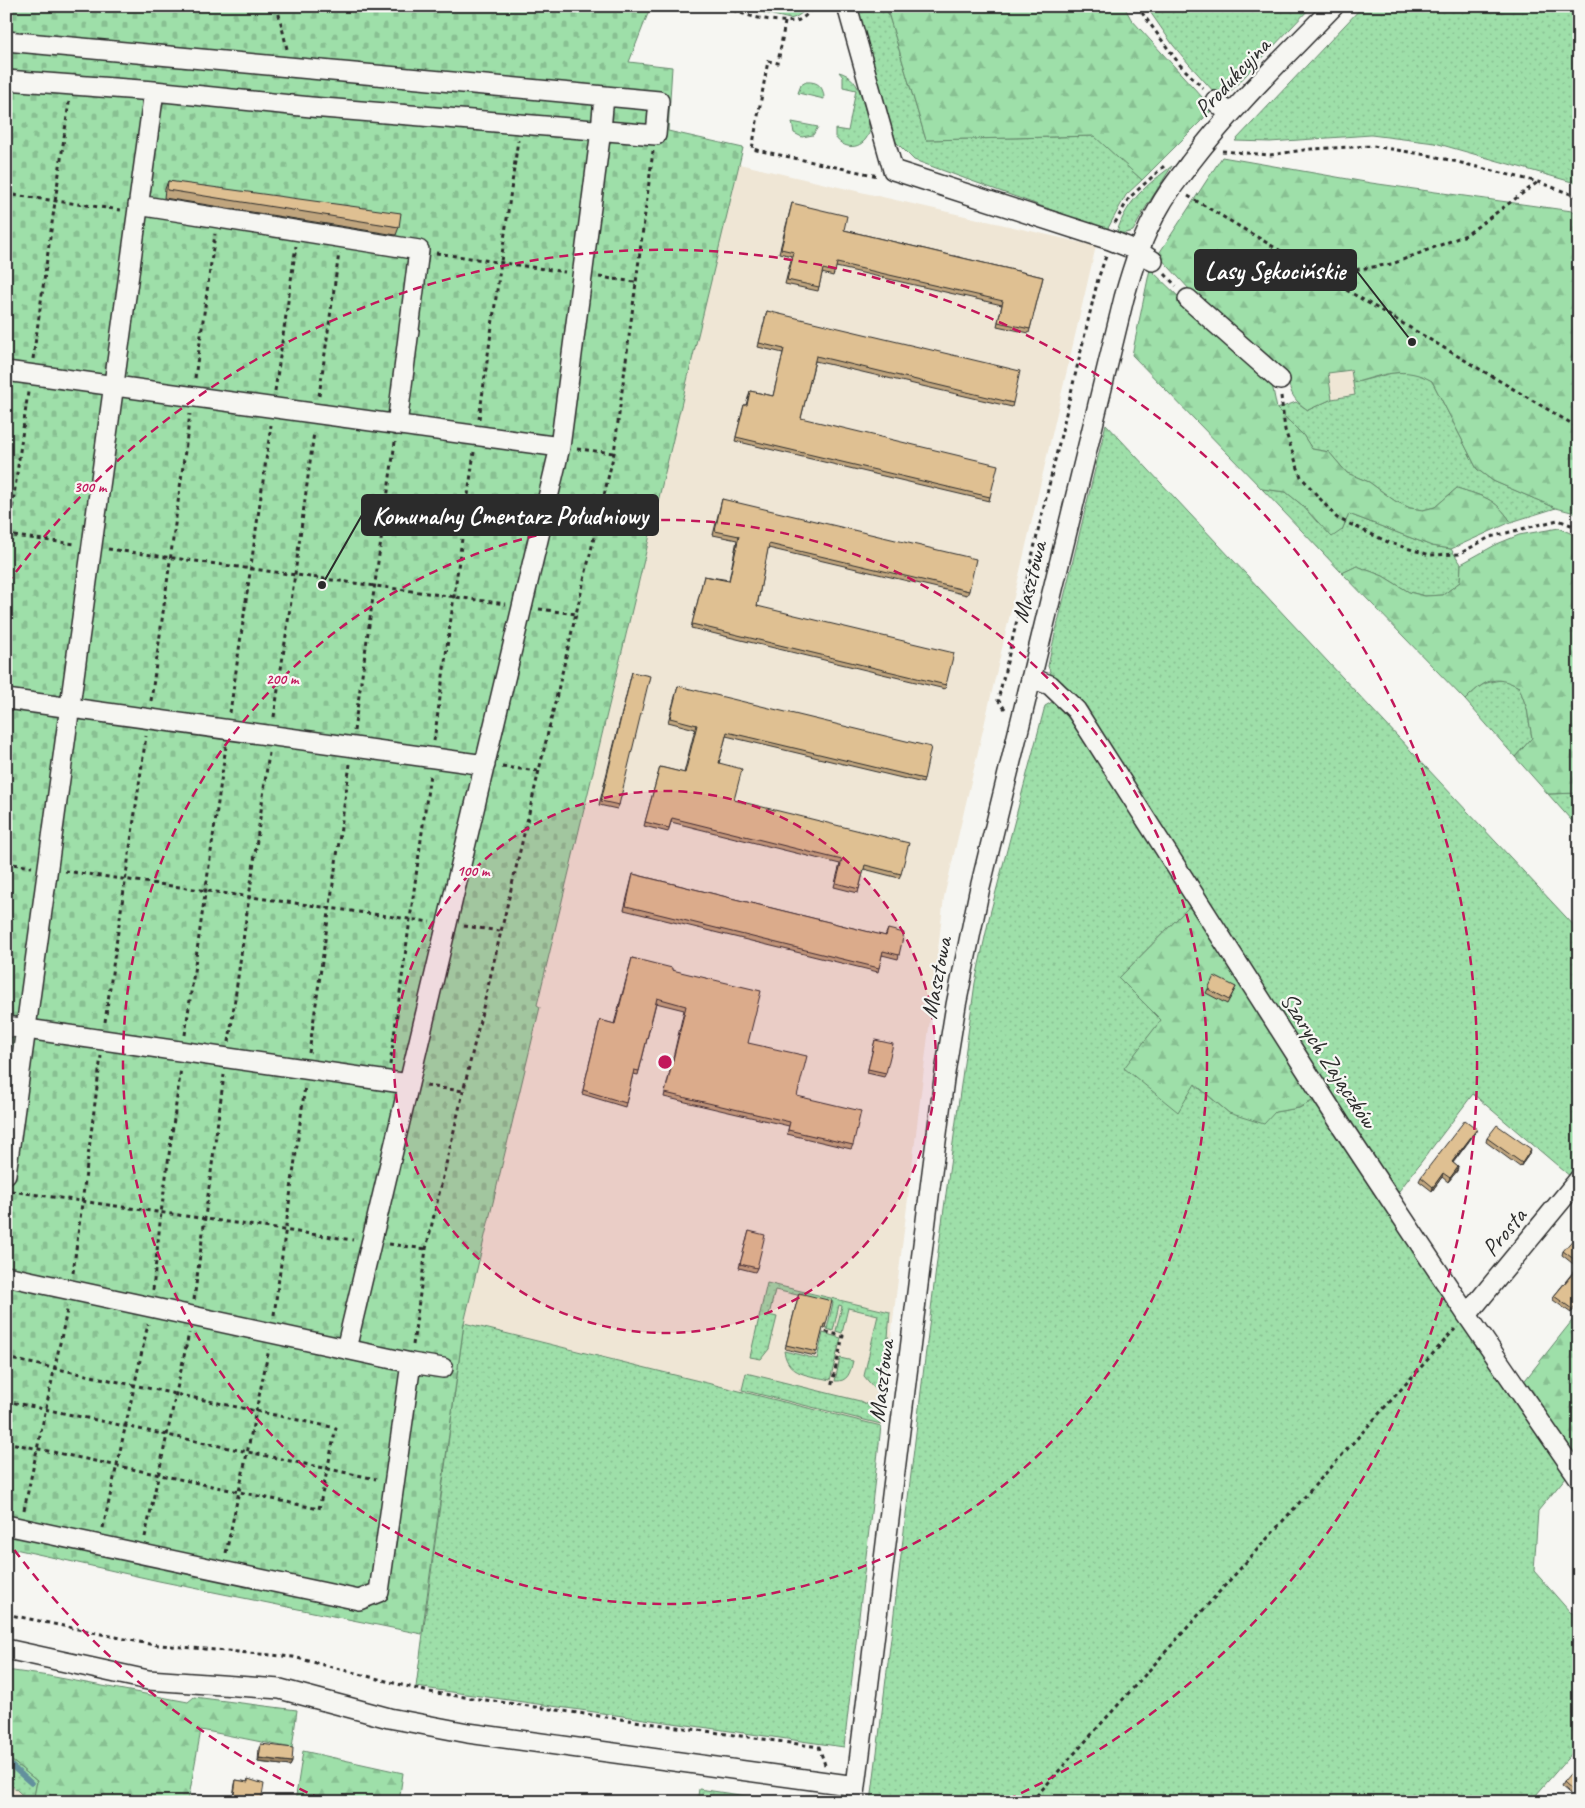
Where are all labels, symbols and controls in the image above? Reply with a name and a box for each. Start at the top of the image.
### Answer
street label: Produkcyjna [1188,30,1278,123]
callout: Lasy Sękocińskie [1195,250,1356,290]
text: Lasy Sękocińskie [1205,255,1347,287]
text: 300 m [74,478,108,497]
callout: Komunalny Cmentarz Południowy [362,495,658,535]
text: Komunalny Cmentarz Południowy [372,500,650,532]
street label: Masztowa [1005,536,1054,626]
text: 200 m [266,670,300,689]
text: 100 m [457,862,491,881]
street label: Masztowa [913,933,959,1021]
street label: Szarych Zajączków [1274,986,1385,1135]
centre of rings [656,1053,674,1071]
street label: Prosta [1475,1201,1534,1262]
street label: Masztowa [861,1336,901,1424]

